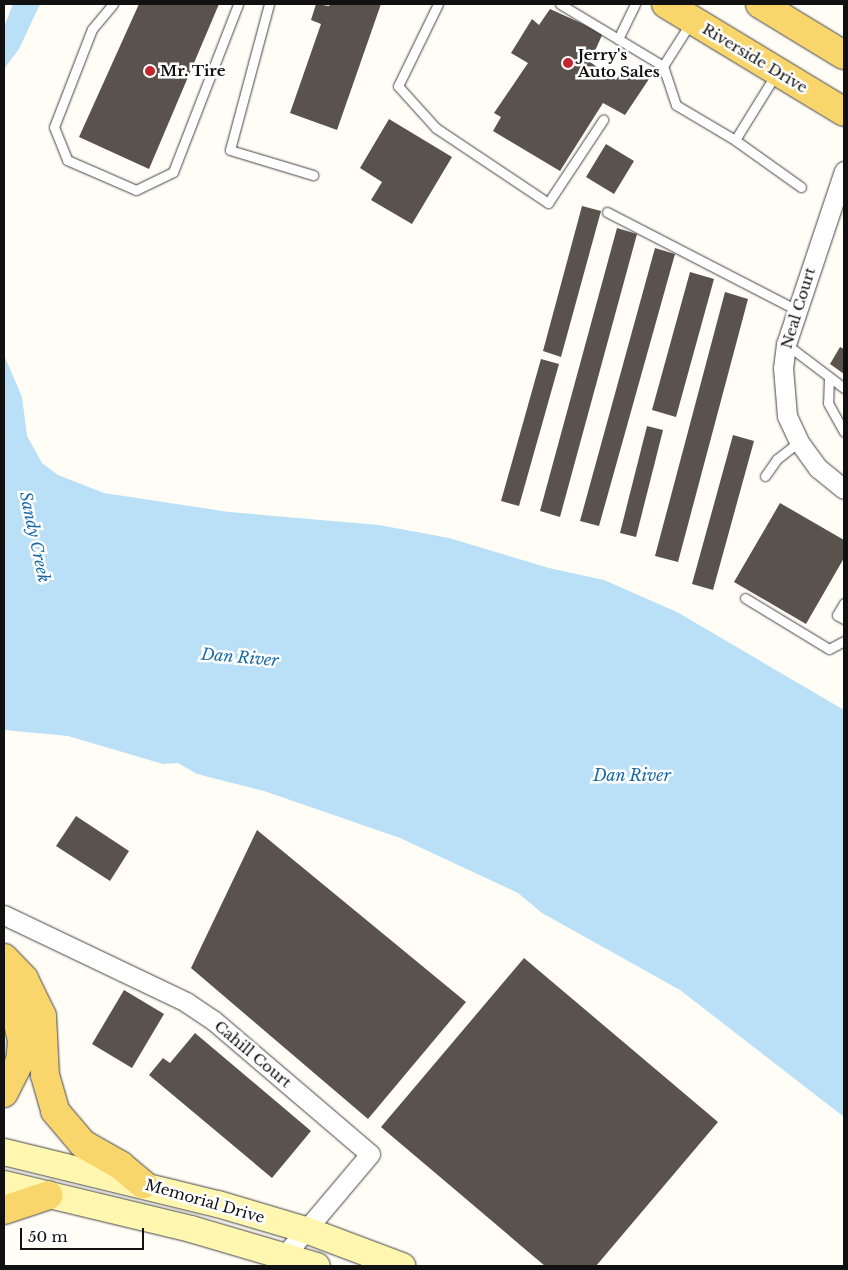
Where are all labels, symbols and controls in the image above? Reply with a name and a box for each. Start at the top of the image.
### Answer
street label: Riverside Drive [699,20,811,96]
place label: Jerry's Auto Sales [578,45,660,80]
marker: Jerry's Auto Sales [562,57,574,69]
place label: Mr. Tire [160,62,226,80]
marker: Mr. Tire [144,65,156,77]
street label: Neal Court [777,265,819,351]
water label: Sandy Creek [16,490,54,584]
water label: Dan River [200,644,280,670]
water label: Dan River [593,765,671,785]
street label: Cahill Court [211,1017,295,1091]
street label: Memorial Drive [143,1175,267,1227]
scale bar [22,1218,146,1250]
text: 50 m [28,1227,68,1246]

